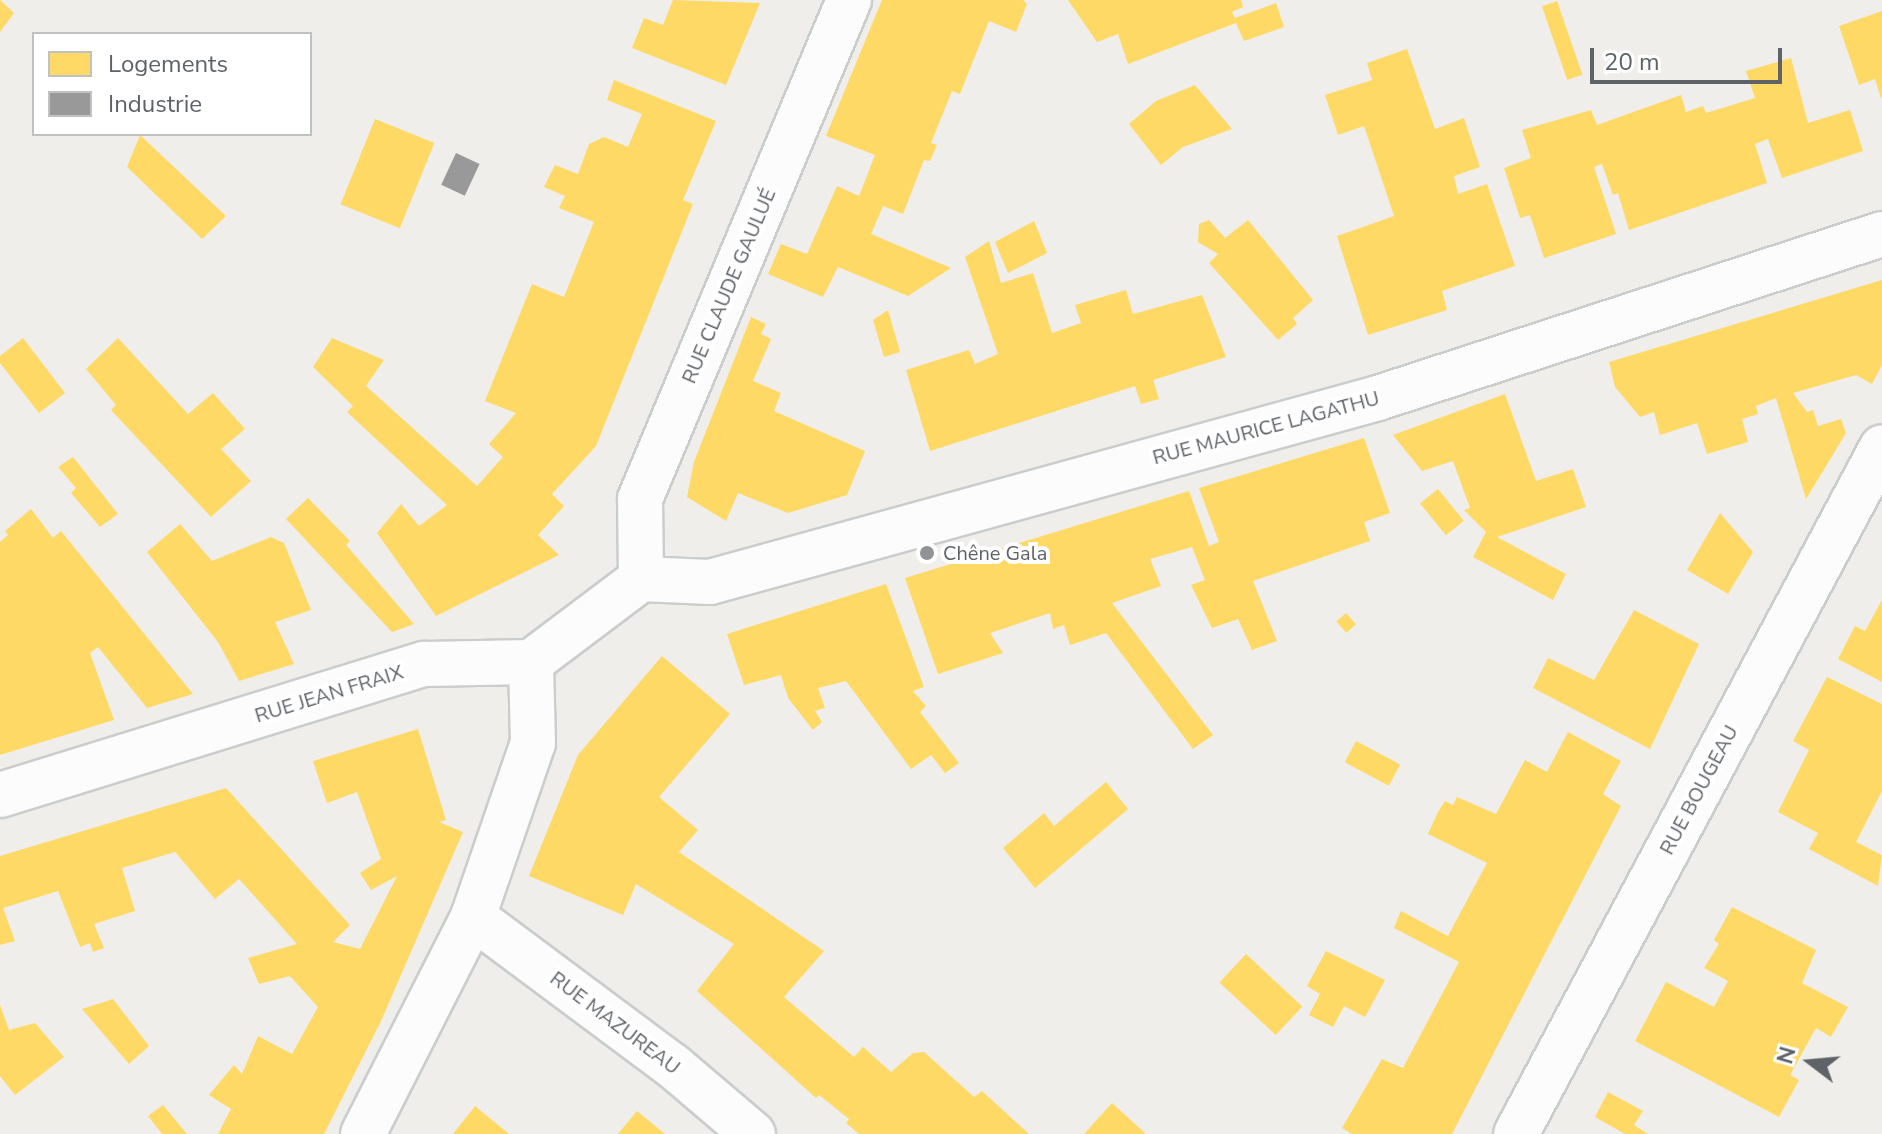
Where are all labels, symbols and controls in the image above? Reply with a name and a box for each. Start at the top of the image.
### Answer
legend [32,32,312,136]
scale bar [1594,32,1786,82]
text: 20 m [1604,46,1660,78]
text: Logements [108,48,228,80]
text: Industrie [108,88,202,120]
street label: RUE CLAUDE GAULUÉ [677,185,781,387]
street label: RUE MAURICE LAGATHU [1150,386,1382,470]
place label: Chêne Gala [943,541,1047,565]
marker: Chêne Gala [918,544,936,562]
street label: RUE JEAN FRAIX [252,660,406,728]
street label: RUE BOUGEAU [1655,721,1743,859]
street label: RUE MAZUREAU [545,966,685,1080]
north arrow [1770,1022,1850,1102]
text: N [1770,1043,1804,1067]

